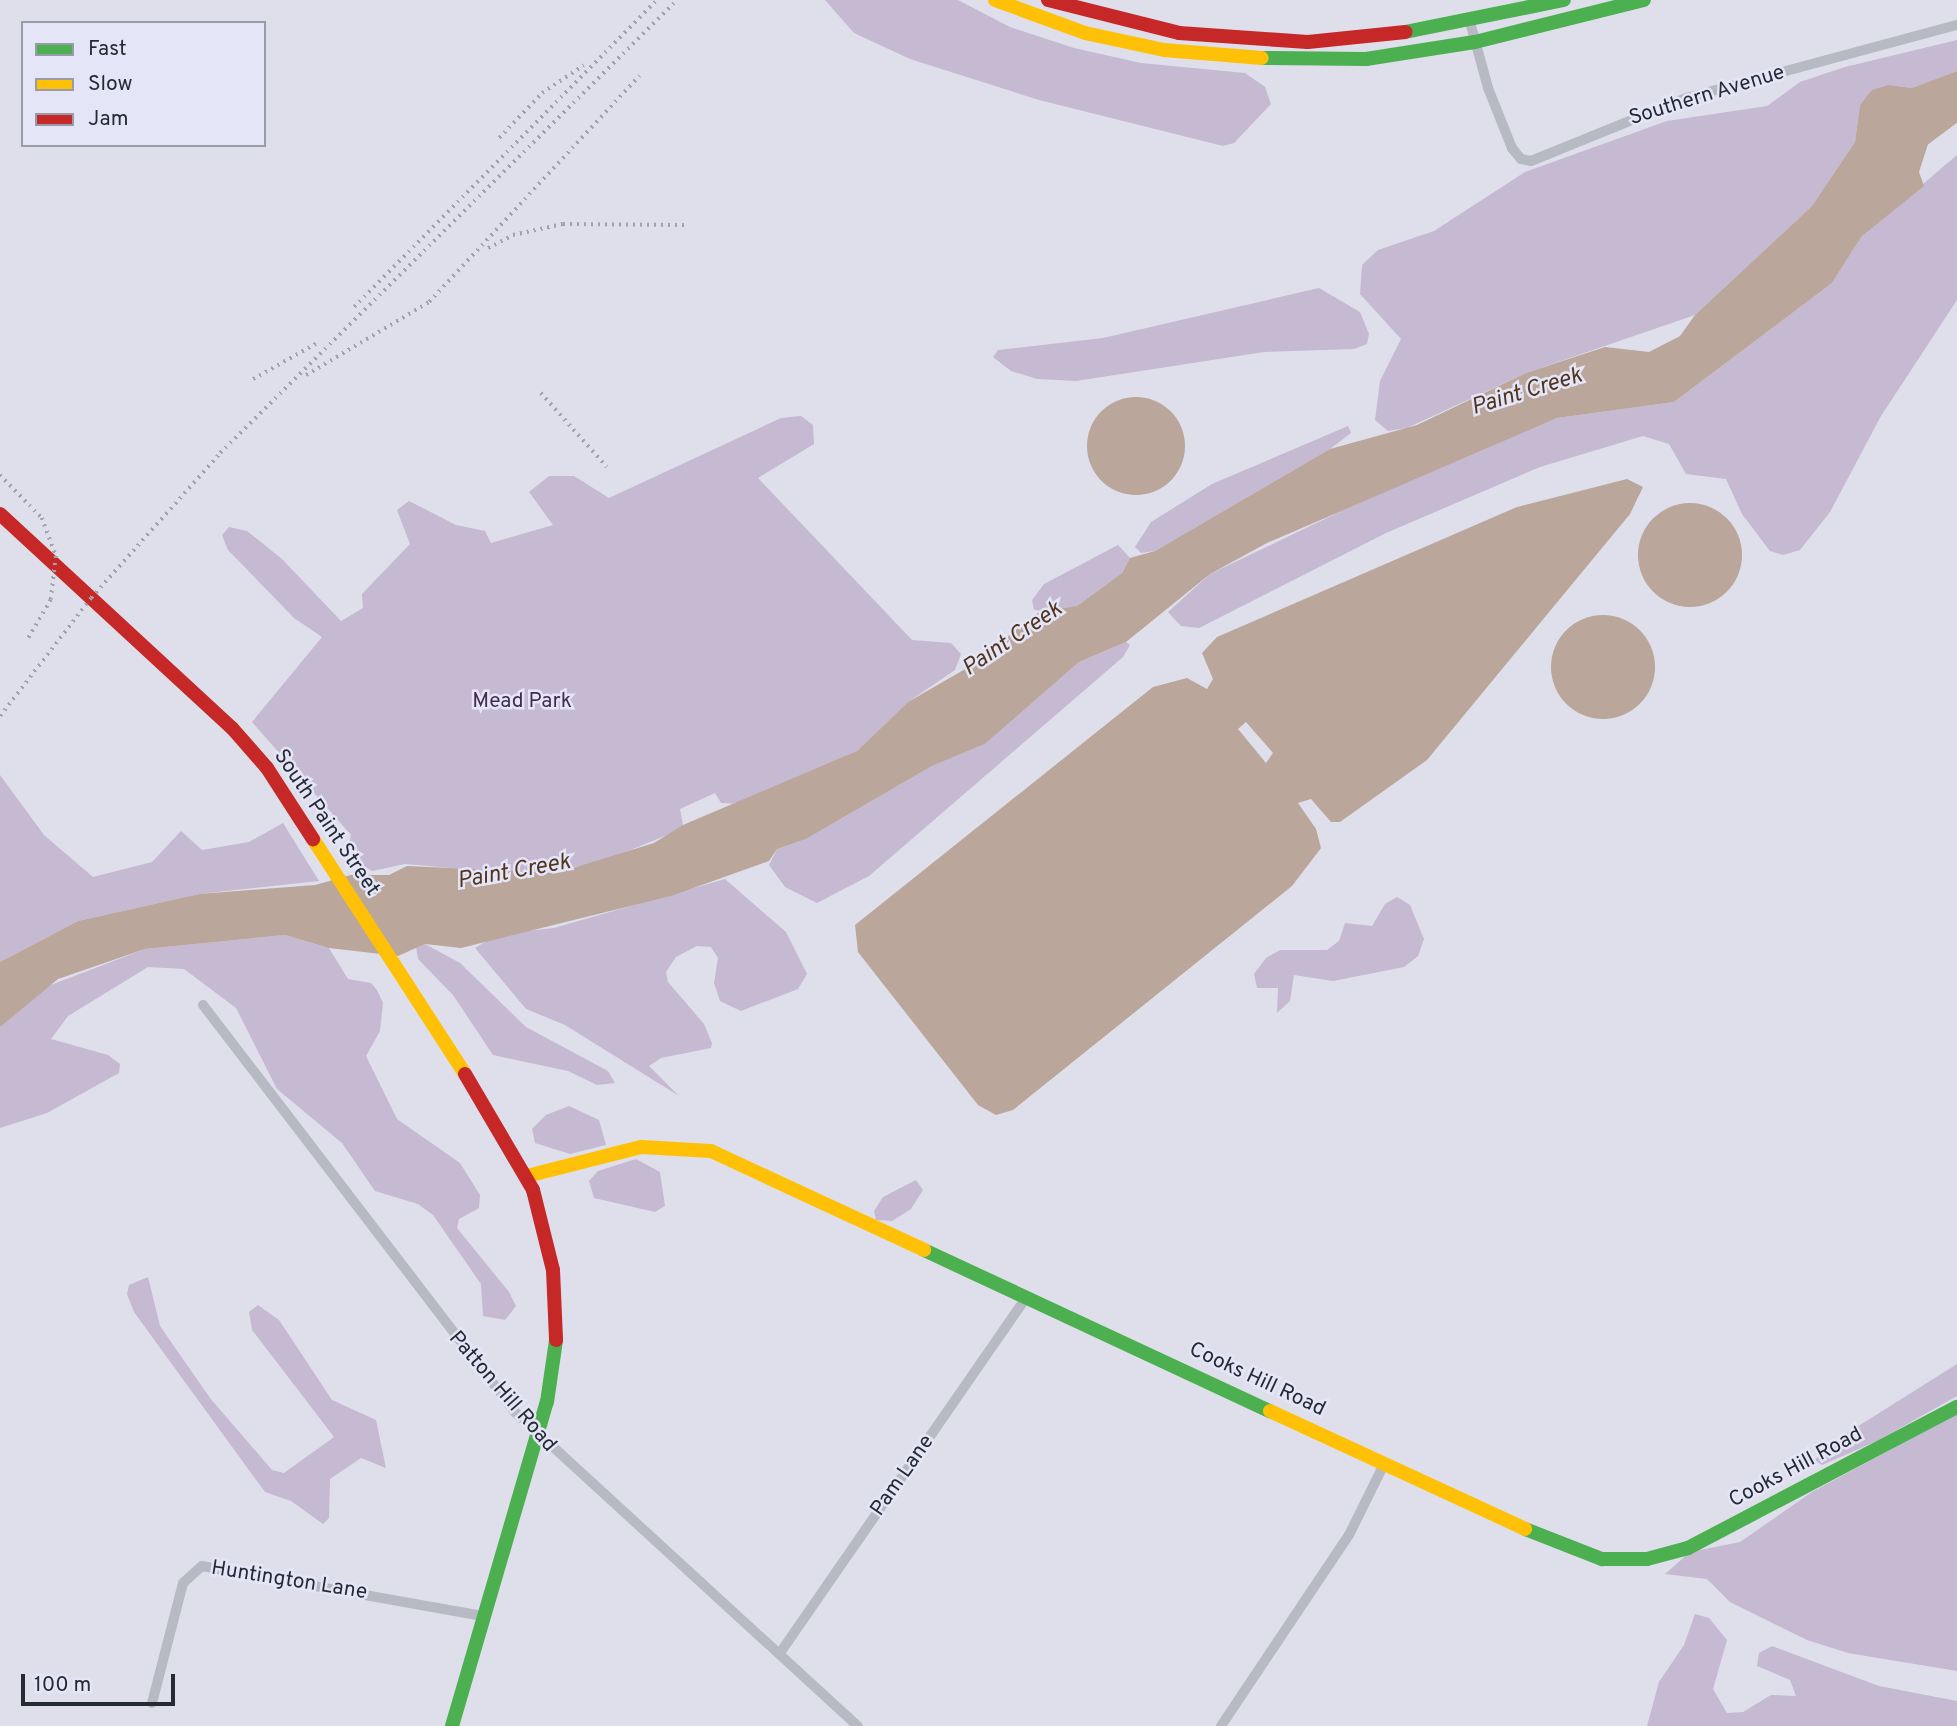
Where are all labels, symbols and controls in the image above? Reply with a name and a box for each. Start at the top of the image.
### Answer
legend [21,21,266,147]
text: Fast [88,36,127,63]
street label: Southern Avenue [1626,60,1788,132]
text: Slow [88,71,133,98]
text: Jam [88,106,129,133]
water label: Paint Creek [1468,363,1586,423]
water label: Paint Creek [958,597,1068,683]
park label: Mead Park [472,689,572,715]
street label: South Paint Street [268,745,384,901]
water label: Paint Creek [455,849,573,897]
street label: Patton Hill Road [443,1326,561,1458]
street label: Cooks Hill Road [1185,1337,1329,1423]
street label: Cooks Hill Road [1725,1422,1867,1514]
street label: Pam Lane [866,1431,940,1521]
street label: Huntington Lane [209,1556,369,1606]
scale bar [24,1660,178,1704]
text: 100 m [34,1672,91,1699]

